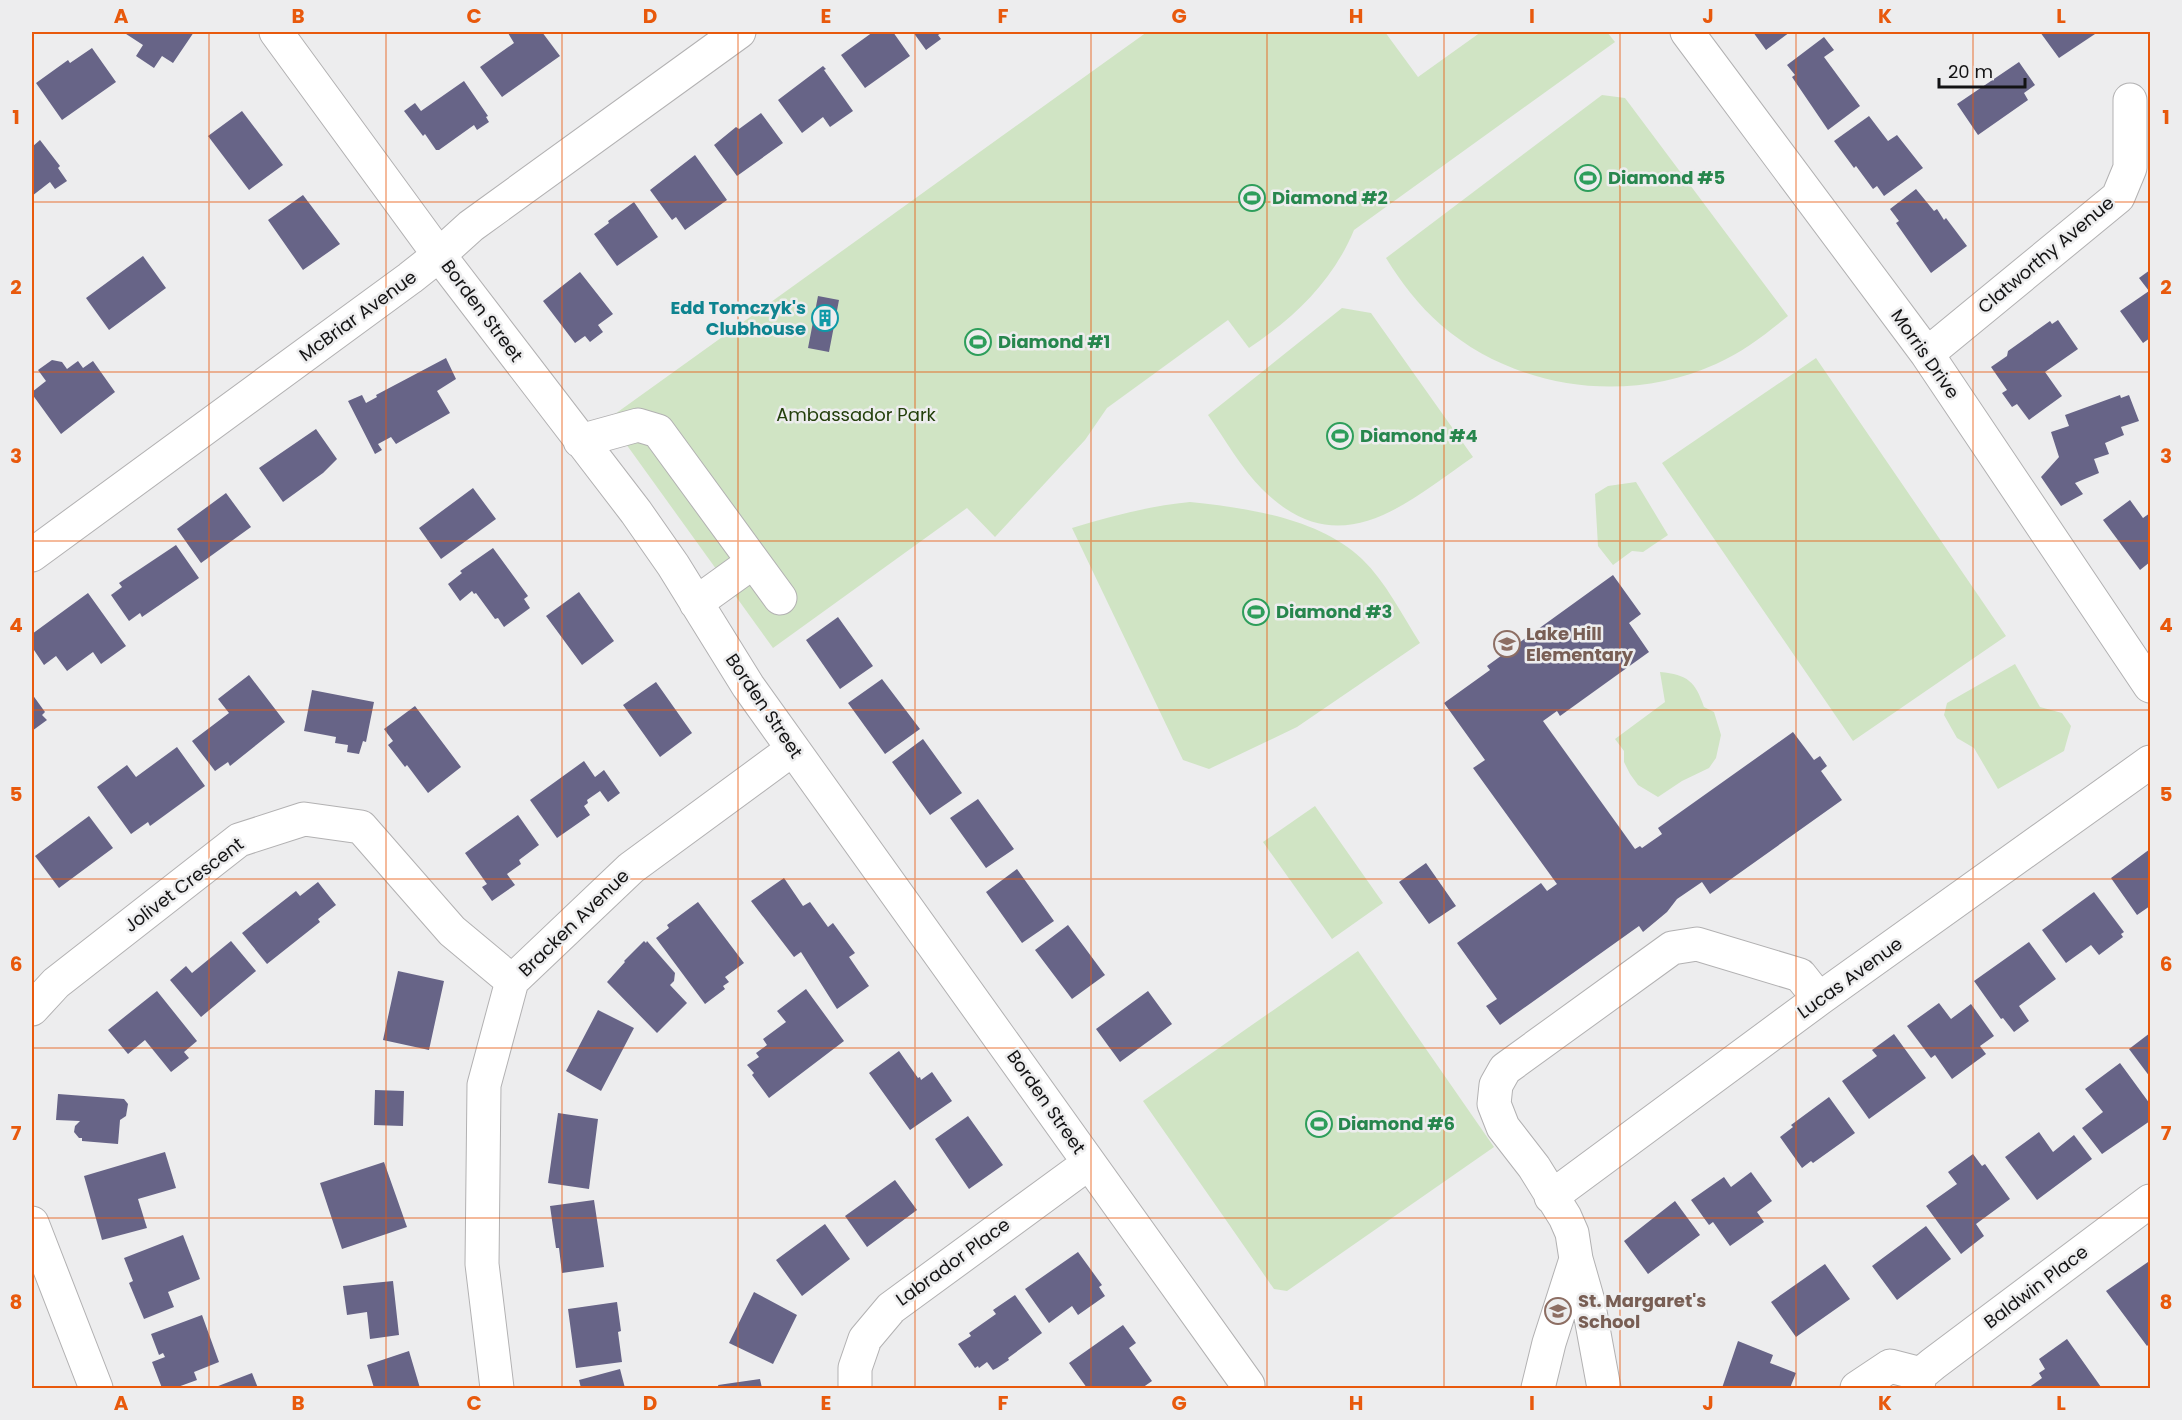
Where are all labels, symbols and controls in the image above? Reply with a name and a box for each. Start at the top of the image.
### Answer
text: A [114,2,129,30]
text: B [291,2,305,30]
text: C [466,2,482,30]
text: D [643,2,657,30]
text: E [821,2,831,30]
text: F [998,2,1009,30]
text: G [1171,2,1187,30]
text: H [1349,2,1363,30]
text: I [1529,2,1535,30]
text: J [1702,2,1714,30]
text: K [1878,2,1892,30]
text: L [2056,2,2066,30]
scale bar [1939,51,2024,89]
text: 20 m [1948,59,1993,84]
text: 1 [12,103,20,131]
text: 1 [2162,103,2170,131]
sports icon: Diamond #5 [1573,163,1603,193]
place label: Diamond #5 [1608,165,1725,190]
sports icon: Diamond #2 [1237,183,1267,213]
place label: Diamond #2 [1272,185,1388,210]
street label: Clatworthy Avenue [1972,190,2119,319]
street label: Borden Street [436,255,529,367]
street label: McBriar Avenue [294,264,422,367]
text: 2 [10,273,22,301]
text: 2 [2160,273,2172,301]
place label: Edd Tomczyk's Clubhouse [670,295,806,341]
building icon: Edd Tomczyk's Clubhouse [810,303,840,333]
street label: Morris Drive [1885,304,1966,404]
sports icon: Diamond #1 [963,327,993,357]
place label: Diamond #1 [998,329,1110,354]
park label: Ambassador Park [776,402,937,427]
sports icon: Diamond #4 [1325,421,1355,451]
place label: Diamond #4 [1360,423,1478,448]
text: 3 [10,442,22,470]
text: 3 [2160,442,2172,470]
sports icon: Diamond #3 [1241,597,1271,627]
place label: Diamond #3 [1276,599,1392,624]
text: 4 [9,611,23,639]
text: 4 [2159,611,2173,639]
place label: Lake Hill Elementary [1526,621,1634,667]
school or university icon: Lake Hill Elementary [1492,629,1522,659]
street label: Borden Street [720,648,809,763]
text: 5 [10,780,23,808]
text: 5 [2160,780,2173,808]
street label: Jolivet Crescent [119,831,249,938]
street label: Bracken Avenue [513,863,635,982]
street label: Lucas Avenue [1792,931,1907,1024]
text: 6 [10,950,22,978]
text: 6 [2160,950,2172,978]
street label: Borden Street [1001,1045,1092,1159]
sports icon: Diamond #6 [1304,1109,1334,1139]
place label: Diamond #6 [1338,1111,1455,1136]
text: 7 [11,1119,22,1147]
text: 7 [2161,1119,2172,1147]
street label: Labrador Place [891,1212,1015,1311]
street label: Baldwin Place [1978,1239,2093,1334]
text: 8 [10,1288,22,1316]
place label: St. Margaret's School [1578,1288,1706,1334]
text: 8 [2160,1288,2172,1316]
school or university icon: St. Margaret's School [1543,1296,1573,1326]
text: A [114,1389,129,1417]
text: B [291,1389,305,1417]
text: C [466,1389,482,1417]
text: D [643,1389,657,1417]
text: E [821,1389,831,1417]
text: F [998,1389,1009,1417]
text: G [1171,1389,1187,1417]
text: H [1349,1389,1363,1417]
text: I [1529,1389,1535,1417]
text: J [1702,1389,1714,1417]
text: K [1878,1389,1892,1417]
text: L [2056,1389,2066,1417]

